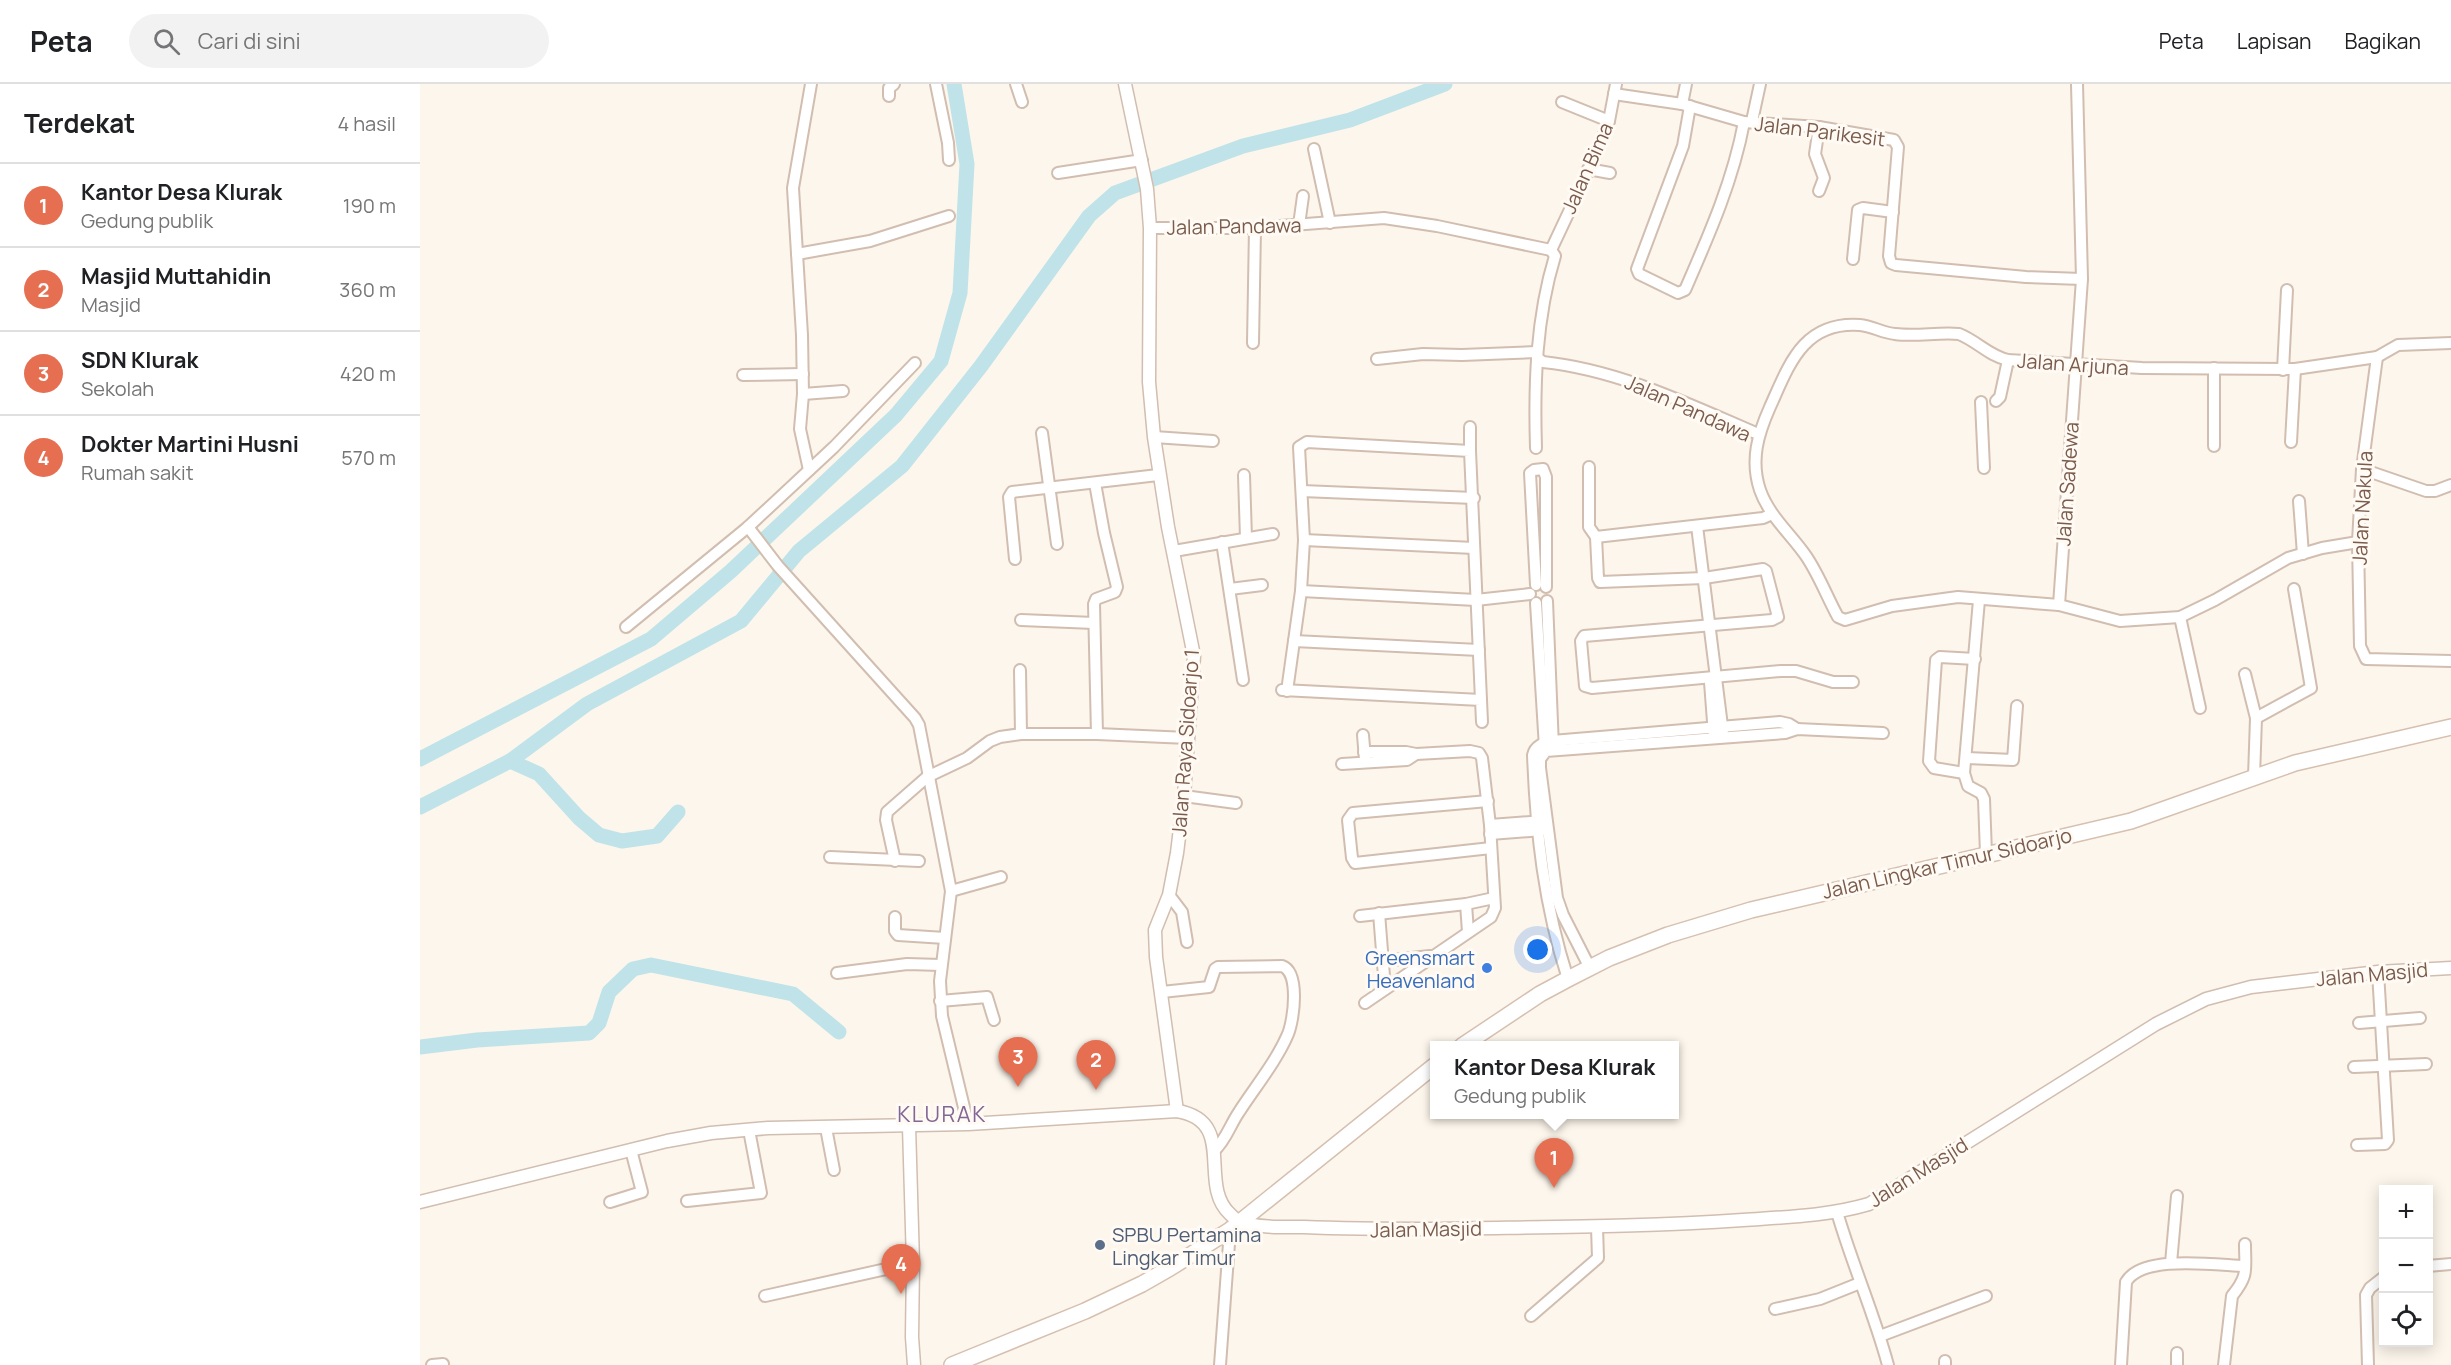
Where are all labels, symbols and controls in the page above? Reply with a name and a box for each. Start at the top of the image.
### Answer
search box [129,14,549,68]
text: Peta [30,22,93,60]
icon: search [150,25,183,58]
text: Cari di sini [198,26,301,56]
text: Peta [2159,27,2204,55]
text: Lapisan [2237,27,2312,55]
text: Bagikan [2345,27,2421,55]
text: Terdekat [24,105,135,141]
text: 4 hasil [337,110,396,137]
street label: Jalan Parikesit [1753,110,1887,152]
street label: Jalan Bima [1555,118,1619,218]
text: Kantor Desa Klurak [81,177,282,207]
text: 1 [39,192,48,219]
text: 190 m [343,192,396,219]
text: Gedung publik [81,207,213,234]
street label: Jalan Pandawa [1166,211,1302,241]
text: Masjid Muttahidin [81,261,271,291]
text: 2 [38,276,49,303]
text: 360 m [339,276,396,303]
text: Masjid [81,291,141,318]
text: SDN Klurak [81,345,198,375]
street label: Jalan Arjuna [2016,347,2130,381]
text: 3 [38,360,49,387]
text: 420 m [340,360,396,387]
street label: Jalan Pandawa [1621,368,1755,448]
text: Sekolah [81,375,154,402]
street label: Jalan Sadewa [2049,421,2085,547]
text: Dokter Martini Husni [81,429,299,459]
text: 4 [37,444,50,471]
text: 570 m [341,444,396,471]
street label: Jalan Nakula [2346,450,2378,566]
text: Rumah sakit [81,459,194,486]
street label: Jalan Raya Sidoarjo 1 [1165,648,1205,838]
street label: Jalan Lingkar Timur Sidoarjo [1820,821,2075,905]
your location [1523,935,1552,964]
place label: Greensmart Heavenland [1365,944,1475,994]
street label: Jalan Masjid [2315,956,2429,992]
marker: Greensmart Heavenland [1480,961,1494,975]
pin: 3 [998,1038,1038,1087]
pin: 2 [1076,1040,1116,1090]
popup [1430,1041,1679,1119]
text: Kantor Desa Klurak [1454,1052,1655,1082]
text: Gedung publik [1454,1082,1586,1109]
district label: KLURAK [897,1099,987,1129]
street label: Jalan Masjid [1863,1131,1973,1213]
pin: 1 [1534,1138,1574,1188]
map controls [2379,1185,2433,1347]
button: + [2379,1185,2433,1239]
street label: Jalan Masjid [1370,1215,1482,1243]
place label: SPBU Pertamina Lingkar Timur [1112,1221,1261,1271]
marker: SPBU Pertamina Lingkar Timur [1093,1238,1107,1252]
button: − [2379,1239,2433,1293]
pin: 4 [882,1244,920,1294]
button: locate [2379,1293,2433,1347]

